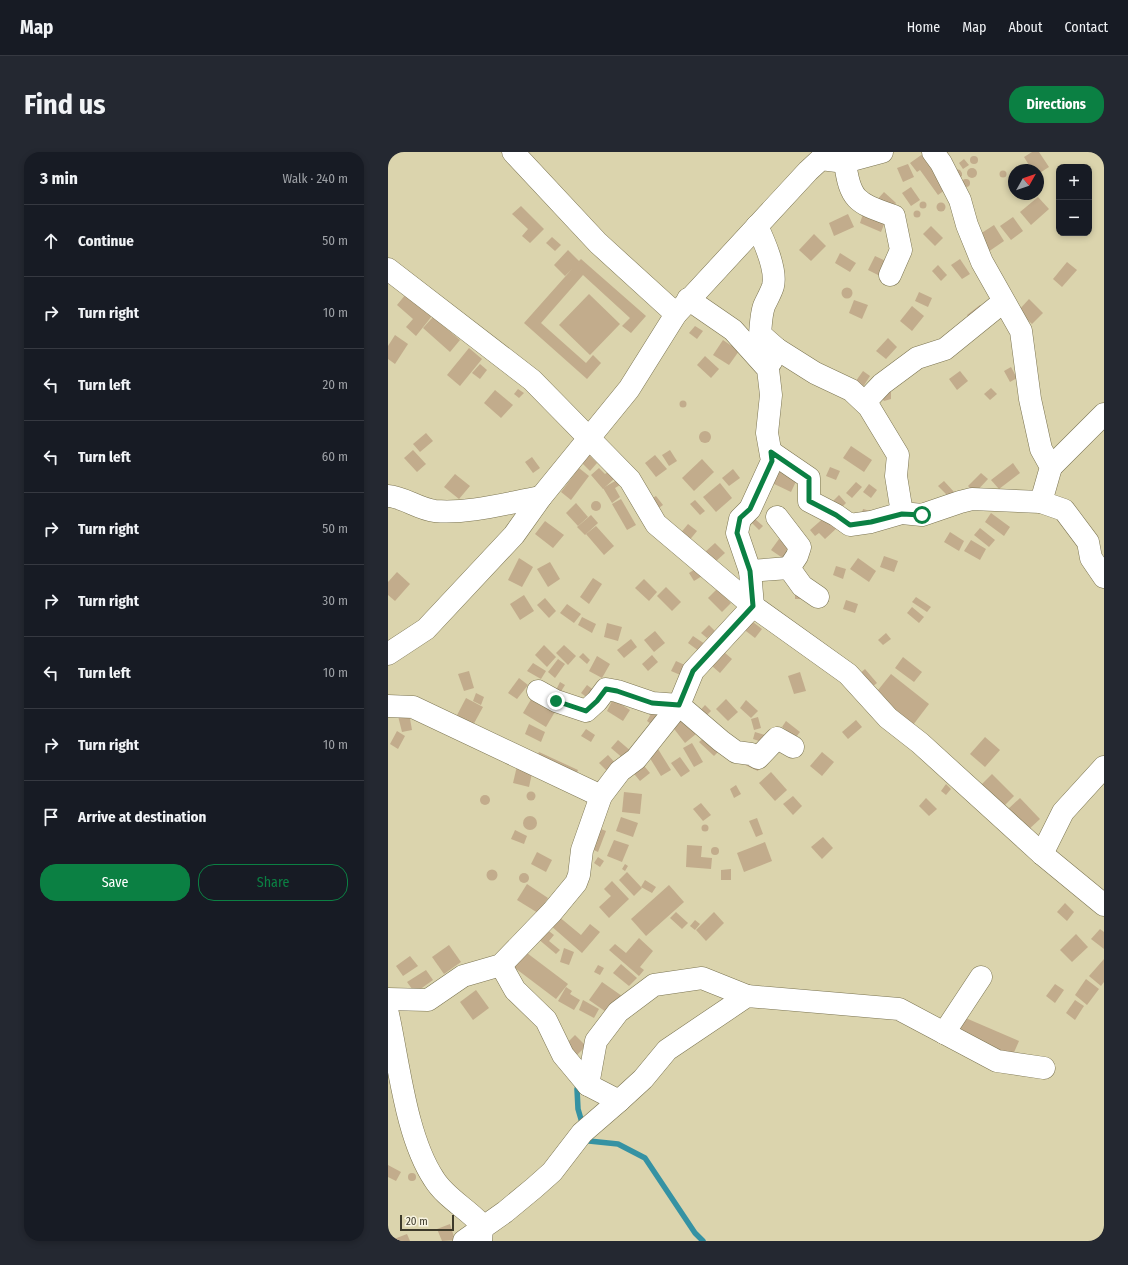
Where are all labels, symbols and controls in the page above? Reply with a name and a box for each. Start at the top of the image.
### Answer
text: Map [20,16,53,39]
text: Home [907,19,940,36]
text: Map [962,19,986,36]
text: About [1008,19,1043,36]
text: Contact [1065,19,1108,36]
button: Directions [1009,86,1104,123]
text: Find us [24,88,106,121]
north arrow [1008,164,1044,200]
map controls [1056,164,1092,236]
button: + [1056,164,1092,200]
text: 3 min [40,168,78,189]
text: Walk · 240 m [282,171,348,186]
button: − [1056,200,1092,236]
icon: ahead [40,230,62,252]
text: Continue [78,232,134,250]
text: 50 m [322,233,348,248]
icon: right [40,302,62,324]
text: Turn right [78,304,139,322]
text: 10 m [323,305,348,320]
icon: left [40,374,62,396]
text: Turn left [78,376,131,394]
text: 20 m [322,377,348,392]
icon: left [40,446,62,468]
text: Turn left [78,448,131,466]
text: 60 m [322,449,348,464]
route start [913,506,931,524]
icon: right [40,518,62,540]
text: Turn right [78,520,139,538]
text: 50 m [322,521,348,536]
icon: right [40,590,62,612]
text: Turn right [78,592,139,610]
text: 30 m [322,593,348,608]
icon: left [40,662,62,684]
text: Turn left [78,664,131,682]
text: 10 m [323,665,348,680]
route end [547,692,565,710]
icon: right [40,734,62,756]
text: Turn right [78,736,139,754]
text: 10 m [323,737,348,752]
icon: arrive [40,806,62,828]
text: Arrive at destination [78,808,206,826]
button: Save [40,864,190,901]
button: Share [198,864,348,901]
scale bar [400,1213,454,1232]
text: 20 m [406,1215,428,1228]

